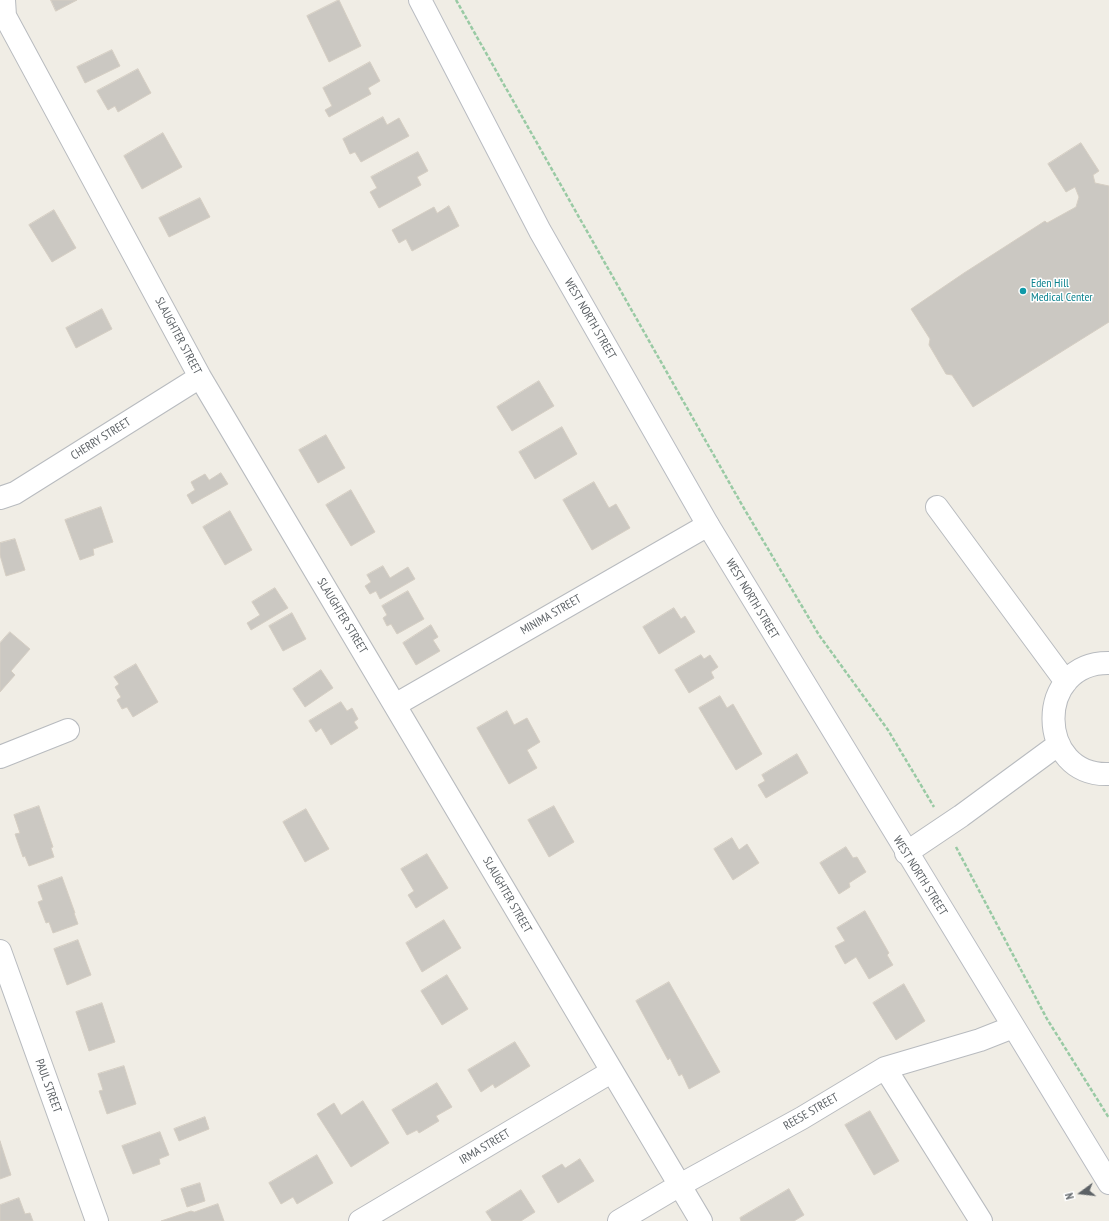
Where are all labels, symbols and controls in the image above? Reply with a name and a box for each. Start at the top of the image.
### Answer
street label: WEST NORTH STREET [561,276,619,362]
place label: Eden Hill Medical Center [1031,277,1093,305]
marker: Eden Hill Medical Center [1018,286,1028,296]
street label: SLAUGHTER STREET [152,295,204,377]
street label: CHERRY STREET [68,415,134,463]
street label: WEST NORTH STREET [722,556,782,642]
street label: SLAUGHTER STREET [314,576,370,656]
street label: MINIMA STREET [518,592,584,638]
street label: WEST NORTH STREET [890,834,950,918]
street label: SLAUGHTER STREET [479,855,535,935]
street label: PAUL STREET [32,1057,64,1115]
street label: REESE STREET [781,1091,841,1133]
street label: IRMA STREET [457,1126,513,1168]
north arrow [1061,1173,1101,1213]
text: N [1062,1191,1077,1201]

